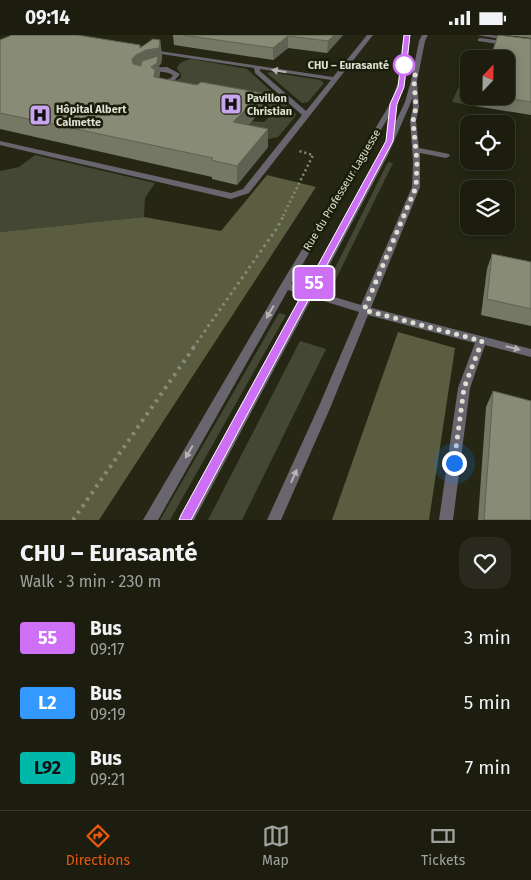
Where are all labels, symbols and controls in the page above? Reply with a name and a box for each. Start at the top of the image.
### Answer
text: 09:14 [25,6,70,29]
north arrow [460,50,515,105]
map controls [460,50,515,235]
marker: CHU – Eurasanté [393,54,415,76]
place label: CHU – Eurasanté [308,59,389,72]
one-way arrow [270,66,286,74]
hospital icon: Pavillon Christian [219,92,243,116]
place label: Pavillon Christian [247,92,292,118]
hospital icon: Hôpital Albert Calmette [28,103,52,127]
place label: Hôpital Albert Calmette [56,103,127,129]
button: locate [460,115,515,170]
street label: Rue du Professeur Laguesse [301,127,383,253]
button: layers [460,180,515,235]
line badge: 55 [292,267,336,299]
text: 55 [304,272,324,294]
one-way arrow [266,305,275,318]
one-way arrow [506,344,521,352]
one-way arrow [185,445,193,460]
your location [442,451,467,476]
one-way arrow [290,469,298,483]
button: heart [459,537,511,589]
text: CHU – Eurasanté [20,539,197,567]
text: Walk · 3 min · 230 m [20,572,161,591]
text: Bus [90,617,122,640]
text: 3 min [464,626,511,649]
text: 55 [38,627,57,649]
text: 09:17 [90,640,124,659]
text: Bus [90,682,122,705]
text: 5 min [464,691,511,714]
text: L2 [38,692,57,714]
text: 09:19 [90,705,126,724]
text: Bus [90,747,122,770]
text: 7 min [465,756,511,779]
text: L92 [34,757,61,779]
text: 09:21 [90,770,125,789]
tab: Directions [66,822,130,869]
tab: Map [262,822,290,869]
tab: Tickets [421,822,465,869]

